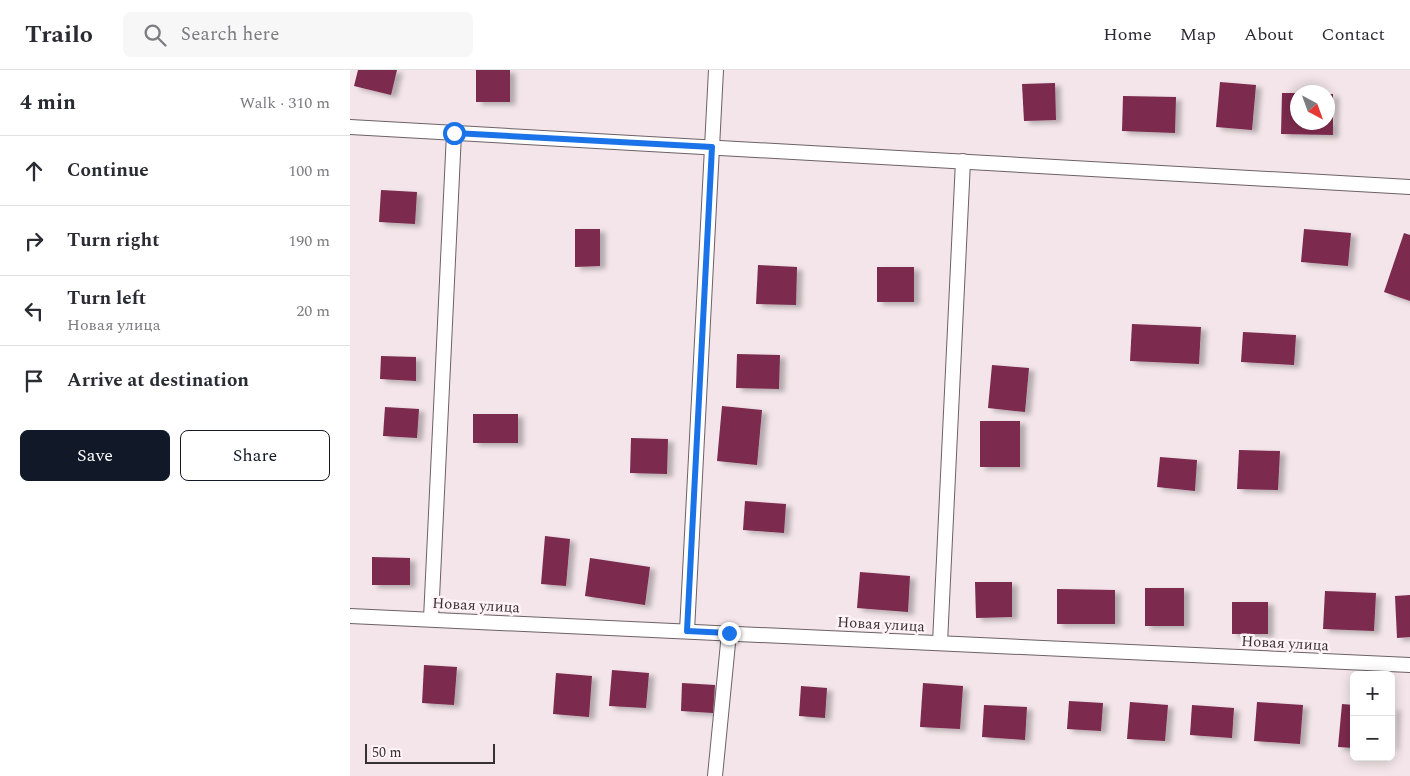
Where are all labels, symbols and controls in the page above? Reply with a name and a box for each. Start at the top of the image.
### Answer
search box [123,12,473,57]
text: Trailo [25,17,93,53]
text: Search here [181,20,279,49]
icon: search [141,21,169,49]
text: Home [1103,21,1152,48]
text: Map [1180,21,1216,48]
text: About [1244,21,1294,48]
text: Contact [1322,21,1385,48]
north arrow [1290,85,1335,130]
text: 4 min [20,87,76,119]
text: Walk · 310 m [239,91,330,115]
route start [443,122,466,145]
text: Continue [67,156,149,185]
icon: ahead [20,157,48,185]
text: 100 m [288,159,330,183]
text: Turn right [67,226,160,255]
icon: right [20,227,48,255]
text: 190 m [288,229,330,253]
text: Turn left [67,284,146,313]
icon: left [20,297,48,325]
text: 20 m [296,299,330,323]
text: Новая улица [67,313,161,337]
text: Arrive at destination [67,366,249,395]
icon: arrive [20,367,48,395]
button: Save [20,430,170,481]
button: Share [180,430,330,481]
street label: Новая улица [432,592,521,619]
street label: Новая улица [837,611,926,638]
route end [718,622,741,645]
street label: Новая улица [1241,630,1330,657]
map controls [1350,671,1395,761]
button: + [1350,671,1395,716]
button: − [1350,716,1395,761]
scale bar [365,741,495,764]
text: 50 m [372,742,402,763]

